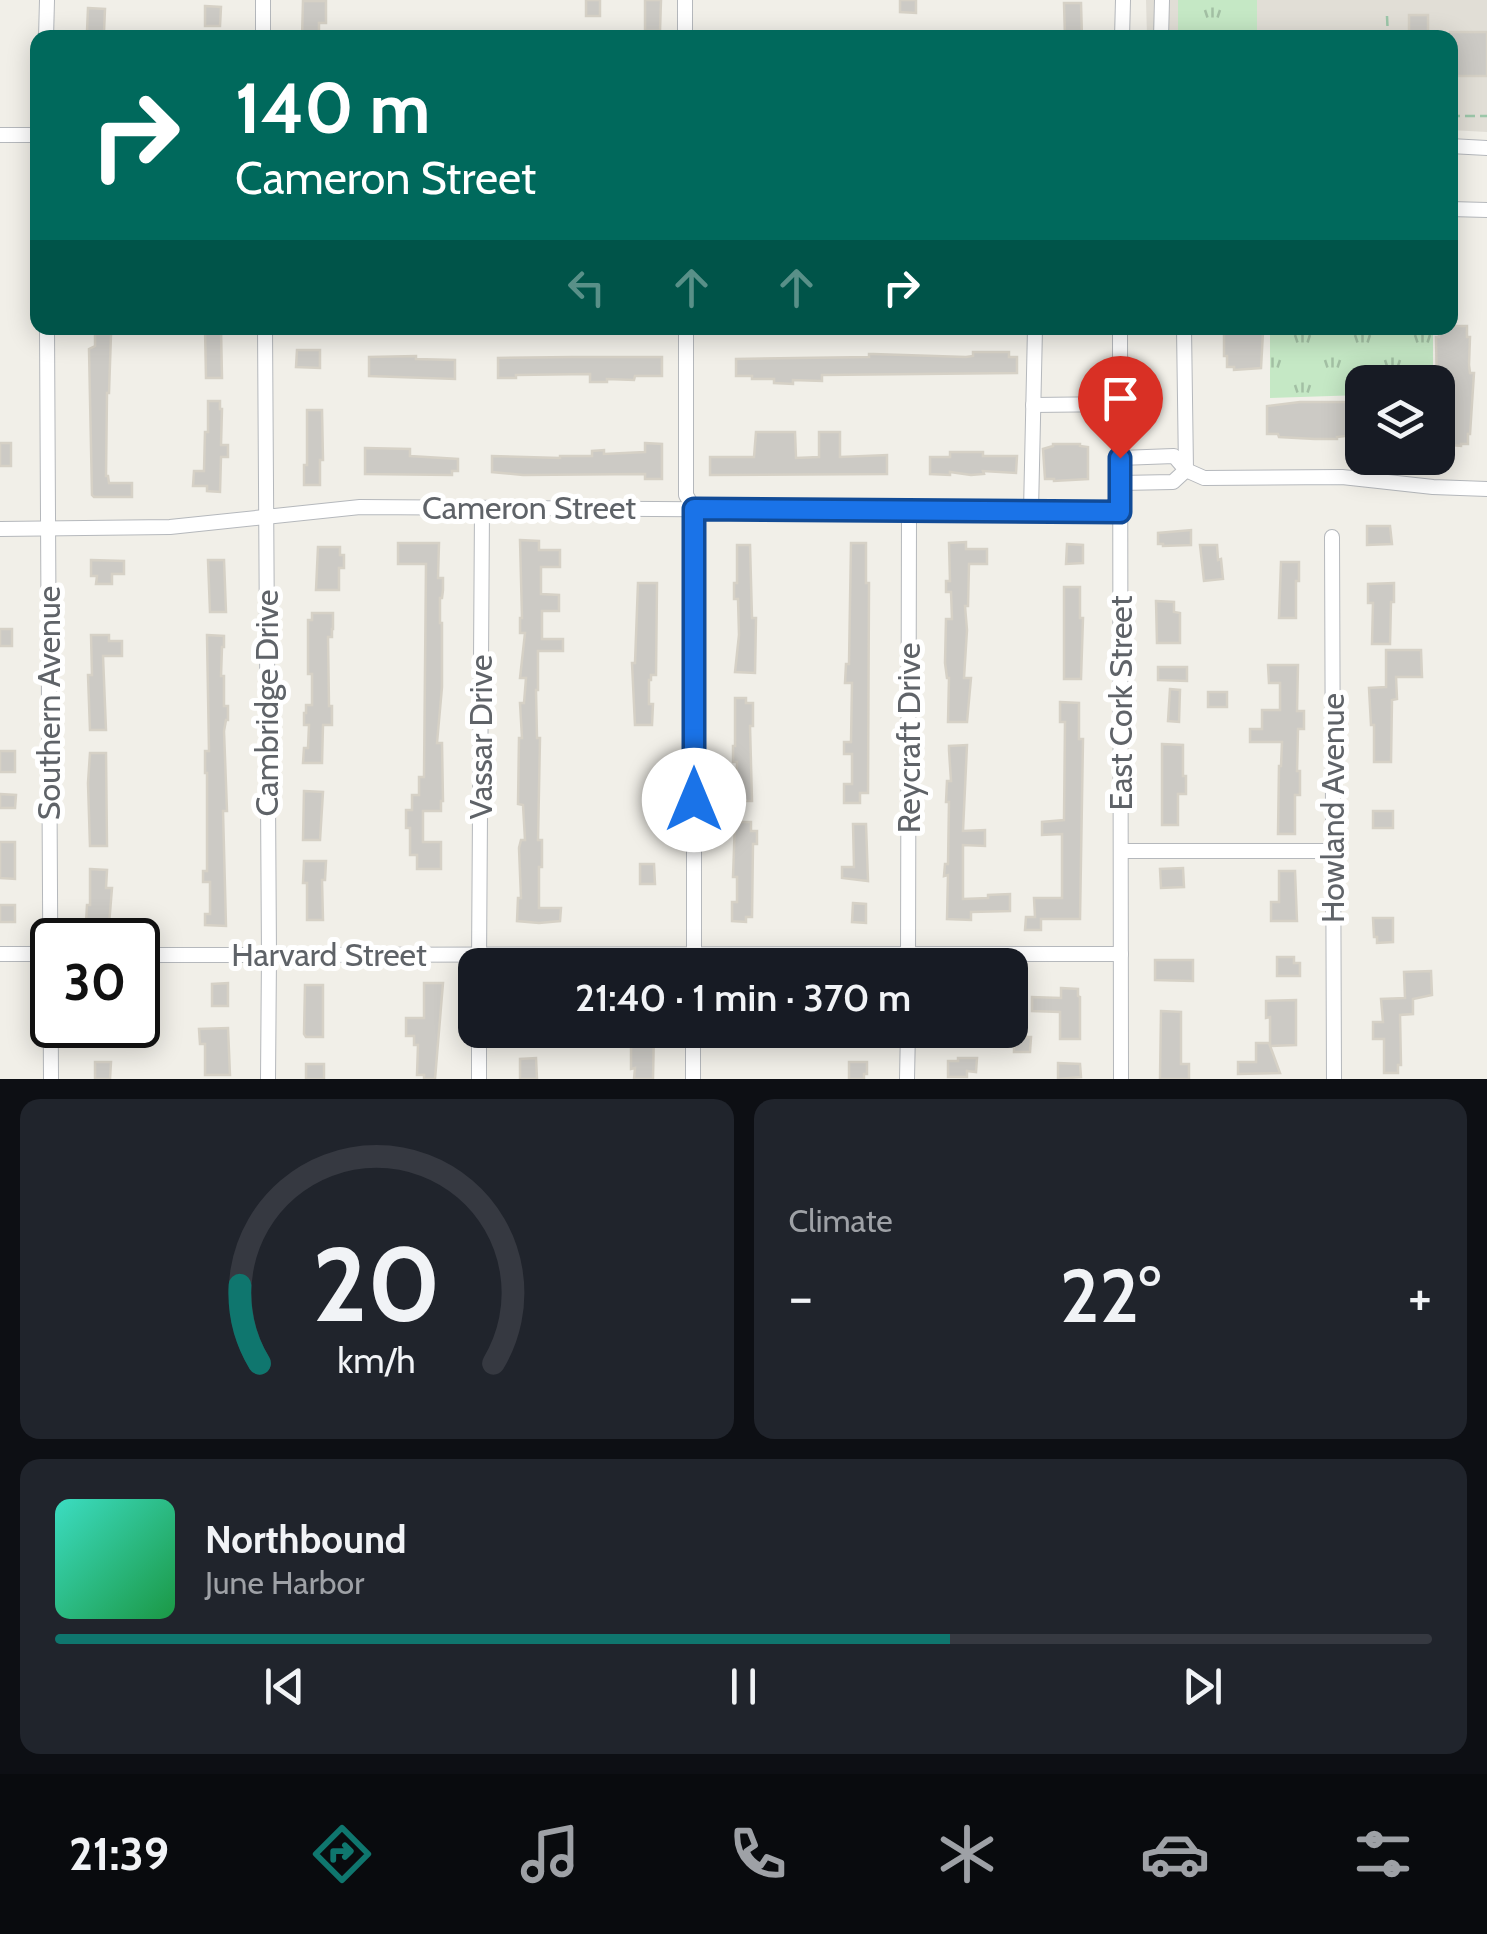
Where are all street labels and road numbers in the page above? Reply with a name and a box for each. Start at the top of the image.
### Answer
street label: Cameron Street [422,488,636,527]
street label: Southern Avenue [29,586,68,820]
street label: Cambridge Drive [247,590,286,816]
street label: East Cork Street [1101,595,1140,811]
street label: Reycraft Drive [889,643,928,833]
street label: Vassar Drive [461,655,500,819]
street label: Howland Avenue [1313,693,1352,923]
street label: Harvard Street [231,935,427,974]

